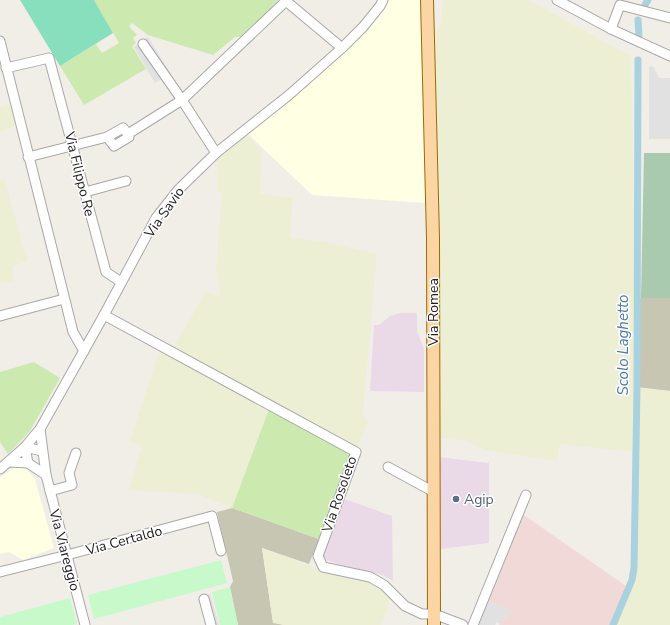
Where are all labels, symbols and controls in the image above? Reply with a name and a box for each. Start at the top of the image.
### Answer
street label: Via Filippo Re [60,129,99,218]
street label: Via Savio [139,183,189,242]
street label: Via Romea [424,278,443,347]
water label: Scolo Laghetto [613,295,633,395]
street label: Via Rosoleto [317,453,361,536]
place label: Agip [464,490,494,509]
marker: Agip [451,494,461,504]
street label: Via Viareggio [44,506,85,593]
street label: Via Certaldo [83,521,164,560]

